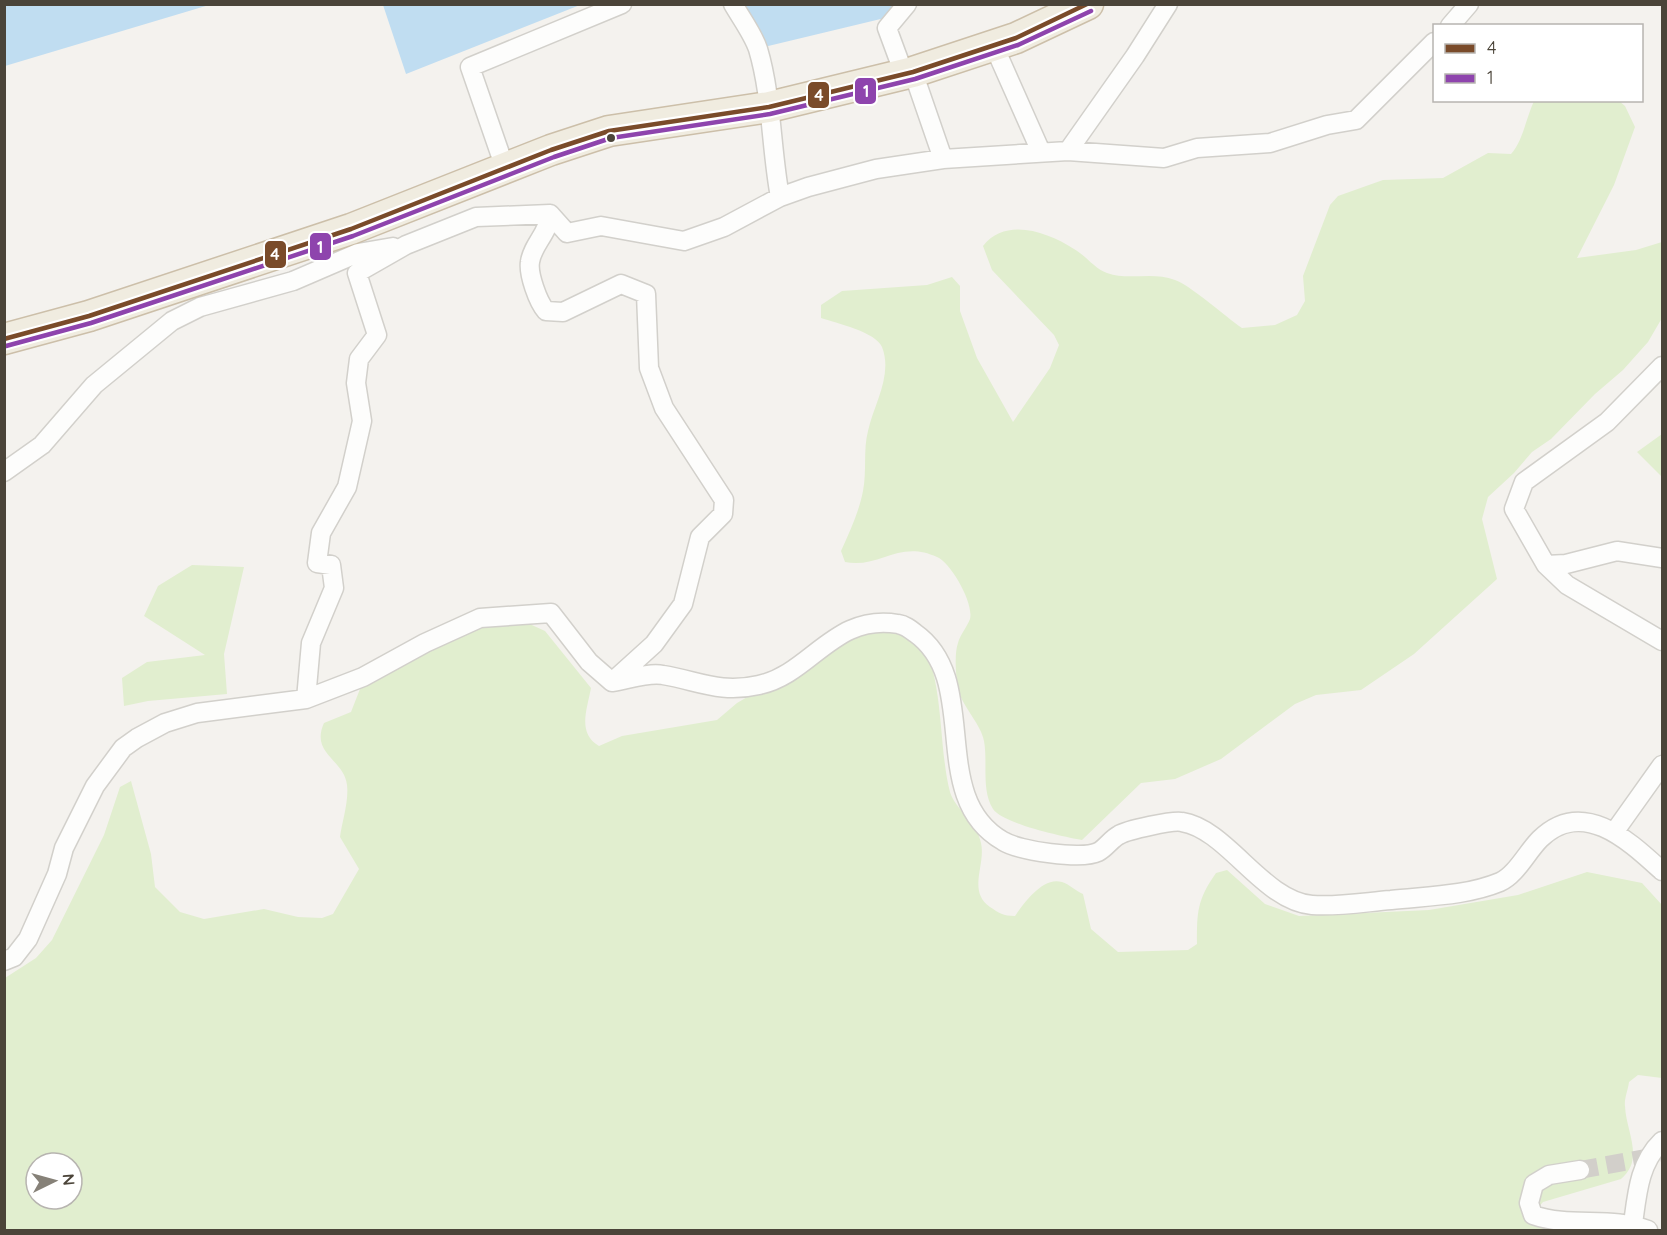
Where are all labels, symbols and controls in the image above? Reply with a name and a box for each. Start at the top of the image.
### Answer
legend [1433,24,1643,102]
text: 4 [1487,36,1497,59]
text: 1 [1487,66,1494,89]
line badge: 1 [854,77,877,105]
line badge: 4 [807,81,830,109]
text: 1 [863,81,869,101]
text: 4 [814,85,824,105]
unlabelled marker [605,132,617,144]
line badge: 1 [309,232,332,261]
text: 1 [317,237,323,257]
line badge: 4 [264,240,287,269]
text: 4 [270,244,280,264]
north arrow [24,1151,84,1211]
text: N [58,1173,79,1186]

